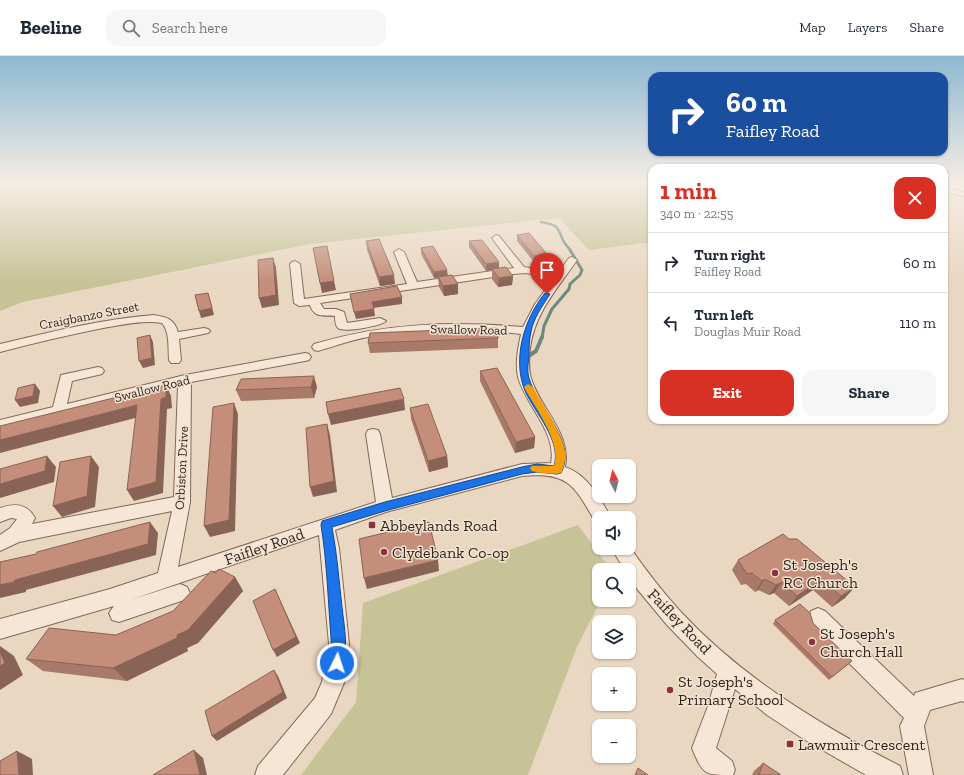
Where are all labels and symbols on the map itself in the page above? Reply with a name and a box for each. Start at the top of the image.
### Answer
pin [530,253,564,294]
street label: Craigbanzo Street [38,298,141,333]
street label: Swallow Road [430,321,508,338]
street label: Swallow Road [113,372,191,405]
street label: Orbiston Drive [172,426,191,510]
north arrow [592,459,636,503]
place label: Abbeylands Road [380,516,498,535]
marker: Abbeylands Road [367,520,377,530]
street label: Faifley Road [222,524,307,569]
place label: Clydebank Co-op [392,543,509,562]
marker: Clydebank Co-op [379,547,389,557]
place label: St Joseph's RC Church [783,555,858,592]
marker: St Joseph's RC Church [770,568,780,578]
street label: Faifley Road [644,585,715,658]
place label: St Joseph's Church Hall [820,624,903,661]
marker: St Joseph's Church Hall [807,637,817,647]
position arrow [316,642,358,684]
place label: St Joseph's Primary School [678,672,784,709]
marker: St Joseph's Primary School [665,685,675,695]
place label: Lawmuir Crescent [798,735,925,754]
marker: Lawmuir Crescent [785,739,795,749]

